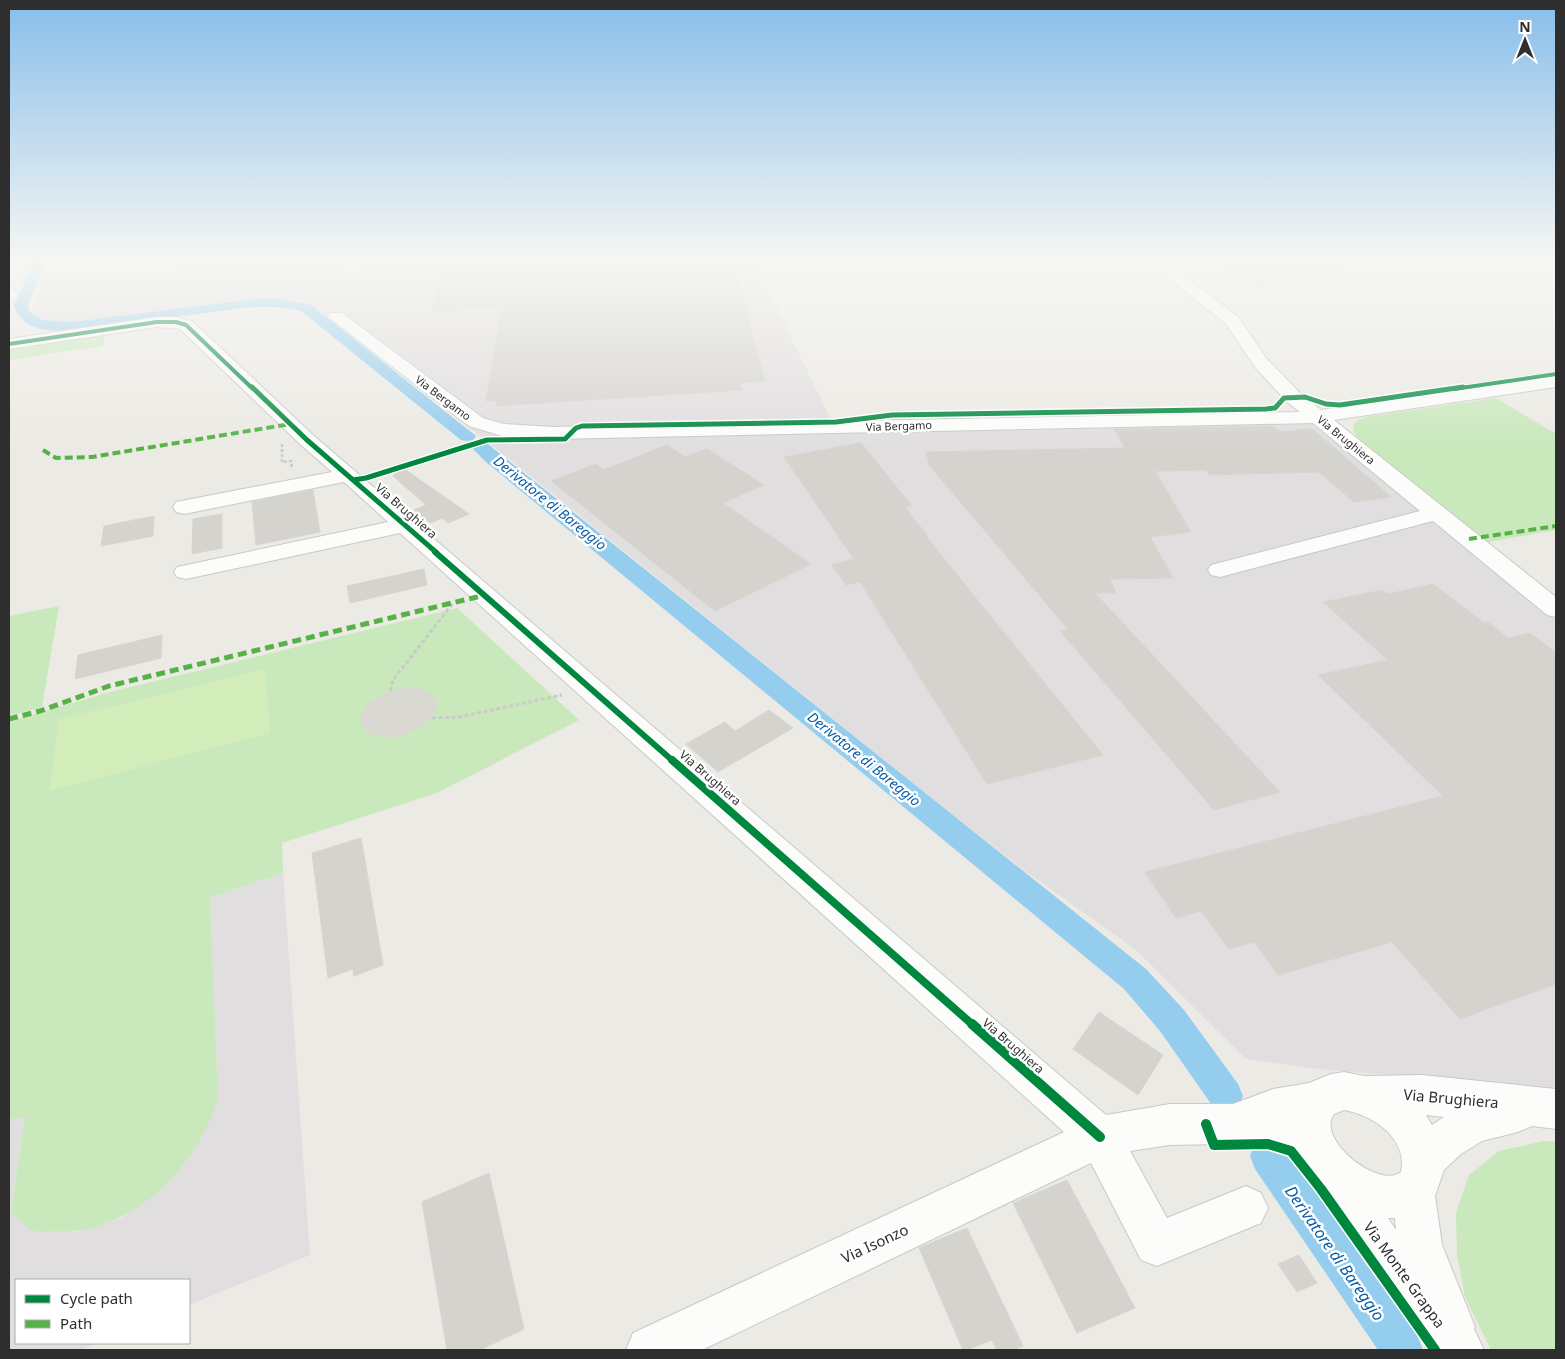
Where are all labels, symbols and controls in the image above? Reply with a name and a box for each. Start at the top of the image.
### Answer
north arrow [1500,15,1550,65]
text: N [1519,17,1531,36]
street label: Via Bergamo [412,372,474,424]
street label: Via Brughiera [1314,412,1378,467]
street label: Via Bergamo [866,417,933,434]
water label: Derivatore di Bareggio [490,451,611,554]
street label: Via Brughiera [372,479,441,542]
water label: Derivatore di Bareggio [804,707,925,810]
street label: Via Brughiera [676,746,745,809]
street label: Via Brughiera [979,1014,1048,1077]
street label: Via Brughiera [1403,1084,1500,1112]
water label: Derivatore di Bareggio [1280,1181,1390,1325]
street label: Via Monte Grappa [1359,1217,1450,1332]
street label: Via Isonzo [838,1219,911,1267]
legend [15,1279,190,1344]
text: Cycle path [60,1288,133,1308]
text: Path [60,1313,92,1333]

